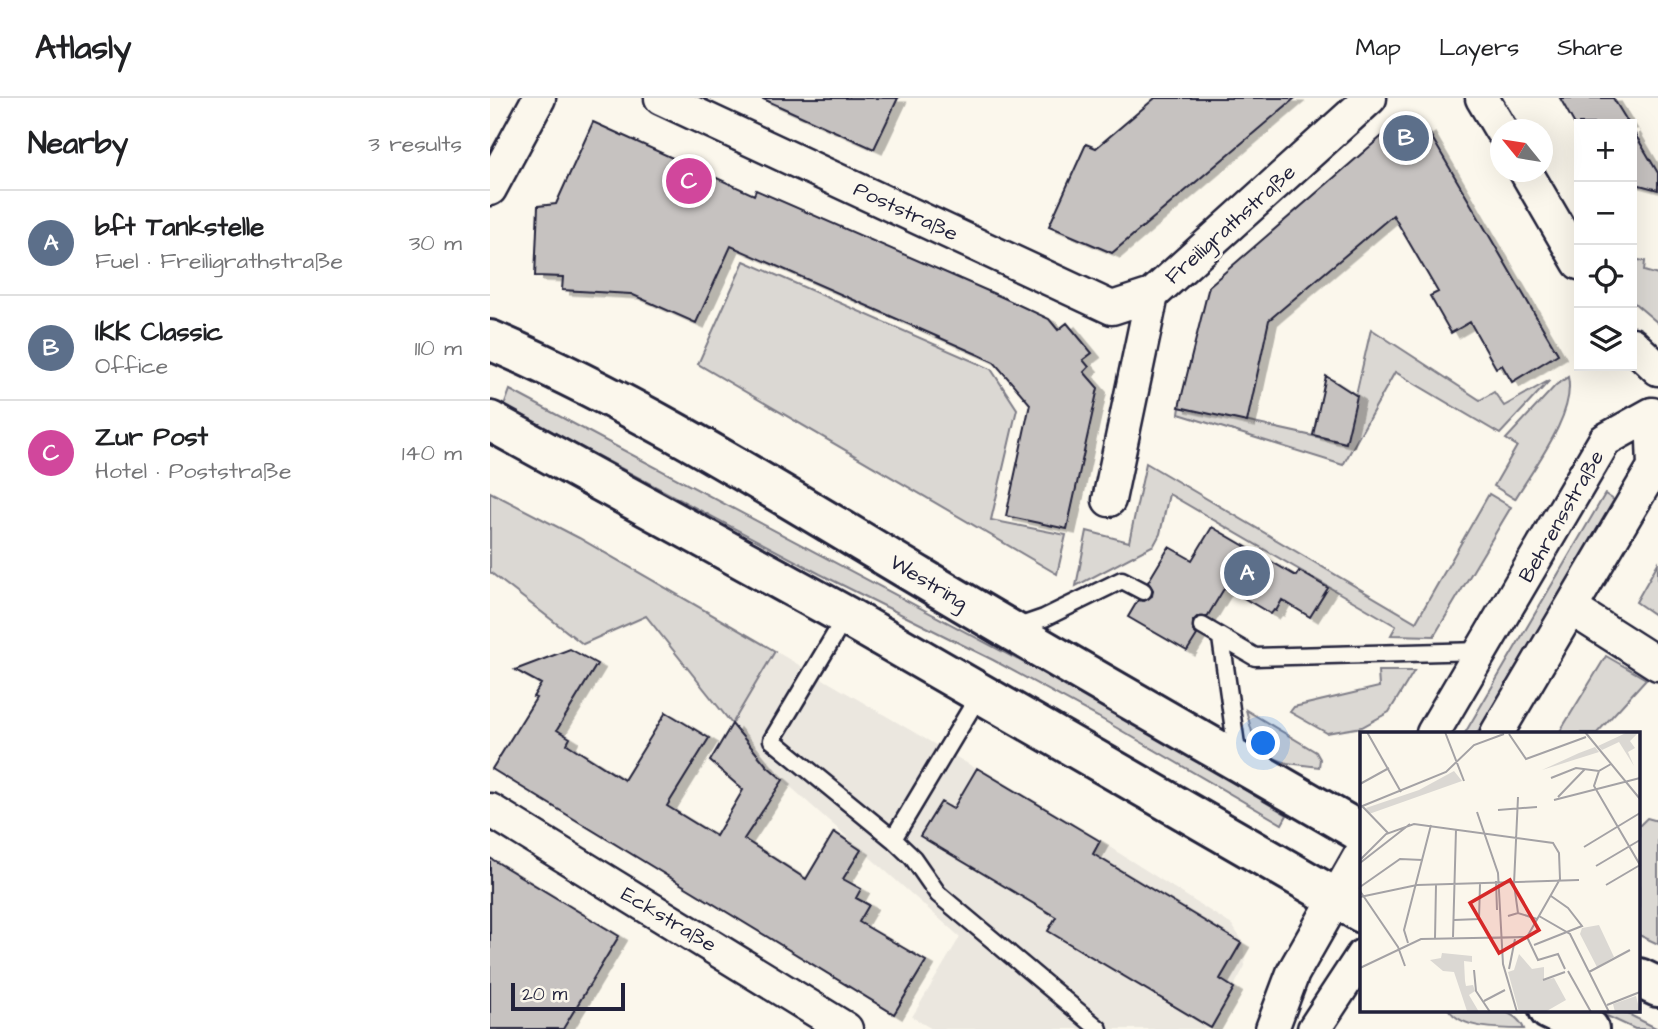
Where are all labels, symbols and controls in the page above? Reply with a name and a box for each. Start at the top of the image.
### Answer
text: Atlasly [35,25,131,71]
text: Map [1356,31,1401,65]
text: Layers [1439,31,1519,65]
text: Share [1557,31,1623,65]
pin: B [1383,112,1429,164]
north arrow [1490,119,1553,182]
map controls [1574,119,1637,371]
button: + [1574,119,1637,182]
text: Nearby [28,123,128,165]
text: 3 results [368,128,462,160]
pin: C [666,155,712,207]
street label: Freiligrathstraße [1159,158,1303,292]
street label: Poststraße [849,175,963,248]
button: − [1574,182,1637,245]
text: bft Tankstelle [95,209,264,245]
text: A [44,227,58,259]
text: 30 m [409,227,462,259]
text: Fuel · Freiligrathstraße [95,245,343,277]
button: locate [1574,245,1637,308]
button: layers [1574,308,1637,371]
text: IKK Classic [95,314,223,350]
text: B [43,332,59,364]
text: 110 m [414,332,462,364]
text: Office [95,350,168,382]
text: Zur Post [95,419,208,455]
text: C [43,437,59,469]
text: 140 m [402,437,462,469]
street label: Behrensstraße [1512,445,1611,588]
text: Hotel · Poststraße [95,455,291,487]
pin: A [1224,547,1270,599]
street label: Westring [883,548,973,619]
your location [1246,726,1280,760]
inset map [1360,732,1640,1012]
street label: Eckstraße [616,880,722,959]
scale bar [511,980,625,1012]
text: 20 m [522,981,567,1008]

